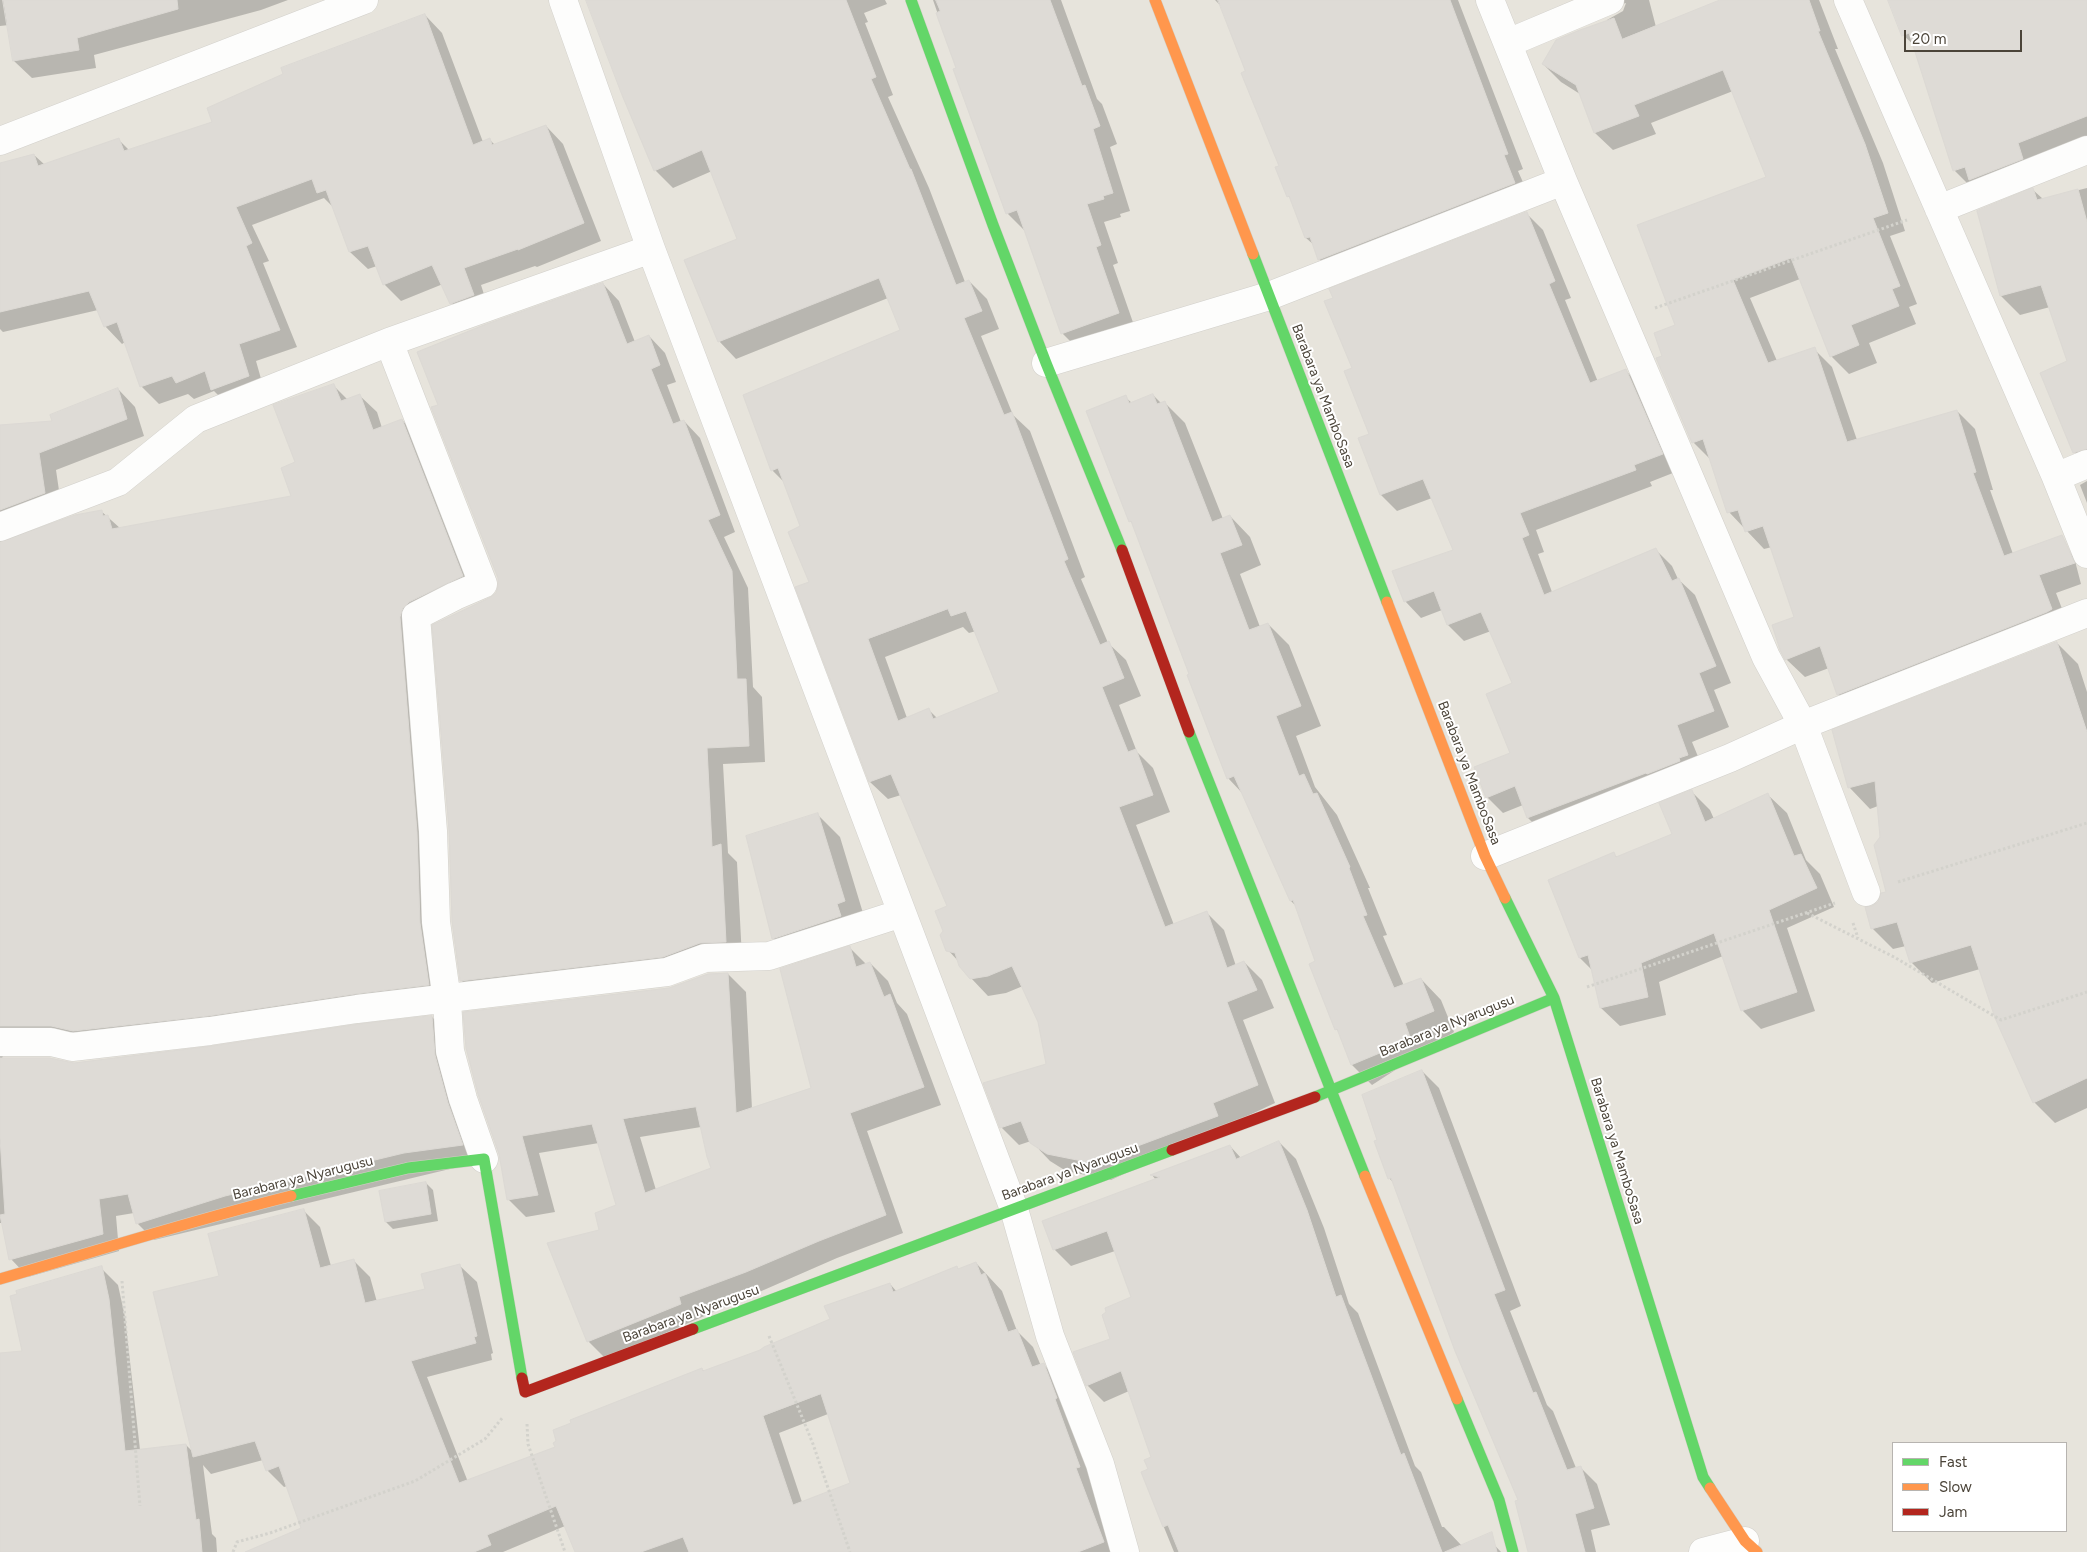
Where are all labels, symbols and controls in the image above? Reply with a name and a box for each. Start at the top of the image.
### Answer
scale bar [1907,20,2024,52]
text: 20 m [1912,30,1946,48]
street label: Barabara ya MamboSasa [1288,322,1358,470]
street label: Barabara ya MamboSasa [1434,699,1504,847]
street label: Barabara ya Nyarugusu [1377,991,1517,1061]
street label: Barabara ya MamboSasa [1587,1076,1647,1226]
street label: Barabara ya Nyarugusu [999,1139,1141,1205]
street label: Barabara ya Nyarugusu [231,1152,375,1204]
street label: Barabara ya Nyarugusu [620,1281,762,1347]
legend [1892,1442,2067,1532]
text: Fast [1939,1453,1967,1471]
text: Slow [1939,1478,1972,1496]
text: Jam [1939,1503,1967,1521]

